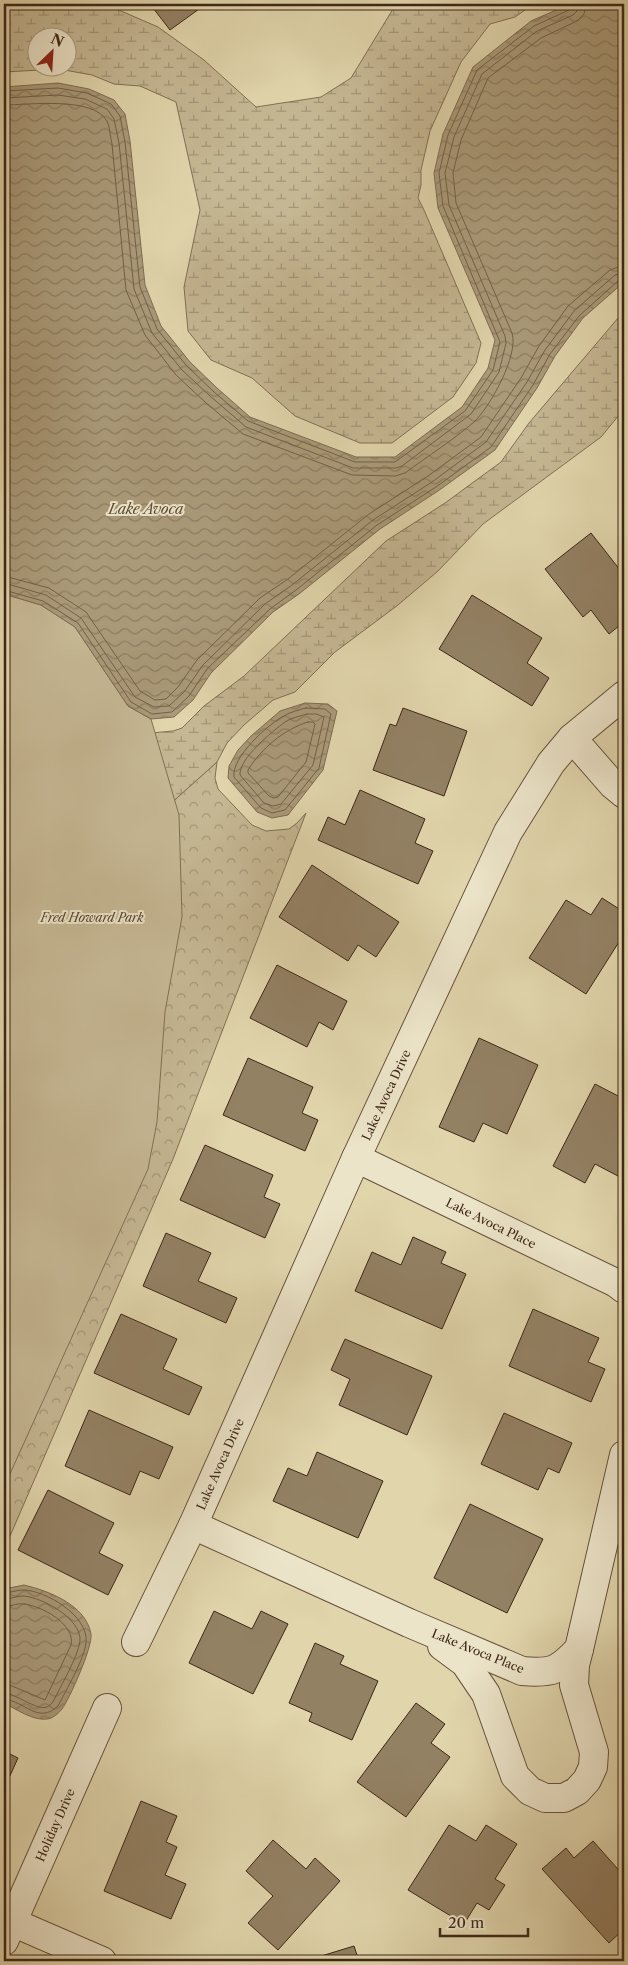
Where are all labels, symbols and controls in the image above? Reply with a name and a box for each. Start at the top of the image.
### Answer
north arrow [28,28,78,78]
text: N [48,29,67,51]
water label: Lake Avoca [108,500,184,518]
park label: Fred Howard Park [39,910,144,925]
street label: Lake Avoca Drive [358,1047,414,1143]
street label: Lake Avoca Place [444,1195,539,1251]
street label: Lake Avoca Drive [193,1416,247,1512]
street label: Lake Avoca Place [430,1626,527,1676]
street label: Holiday Drive [32,1786,78,1864]
scale bar [440,1905,528,1937]
text: 20 m [448,1913,484,1932]

